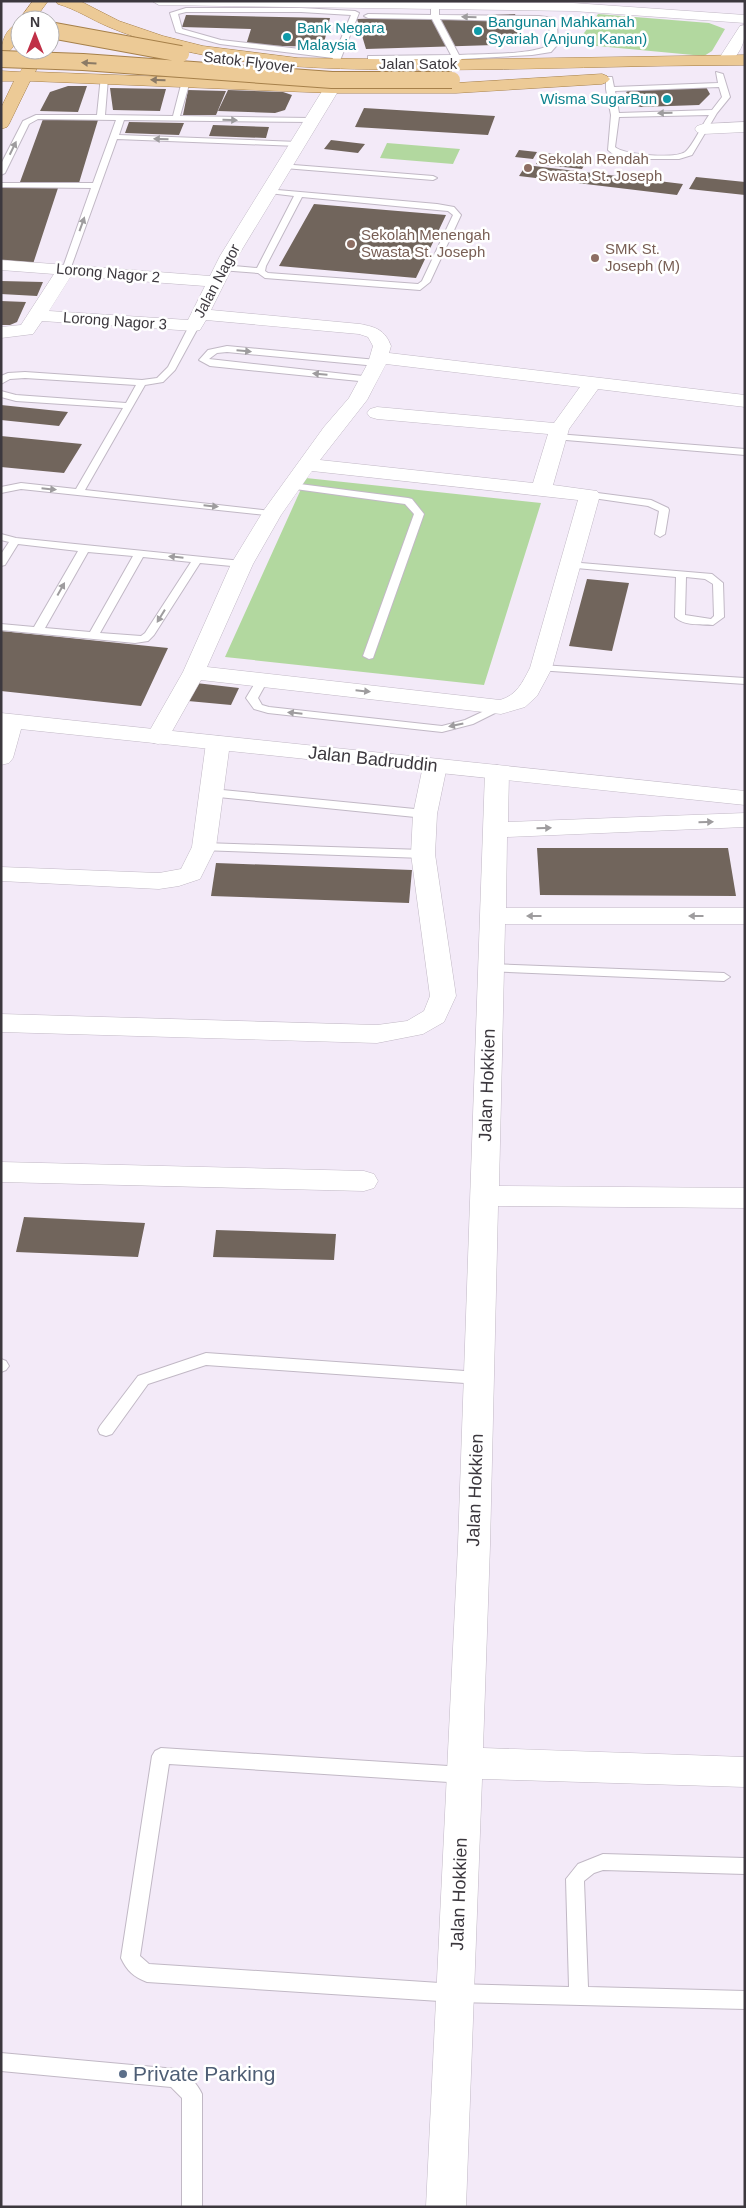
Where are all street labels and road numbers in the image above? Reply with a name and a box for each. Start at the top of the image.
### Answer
street label: Satok Flyover [203,47,296,76]
street label: Jalan Satok [379,55,458,72]
street label: Jalan Nagor [190,241,243,320]
street label: Lorong Nagor 2 [55,259,161,286]
street label: Lorong Nagor 3 [62,308,168,333]
street label: Jalan Badruddin [307,742,439,776]
street label: Jalan Hokkien [475,1028,499,1142]
street label: Jalan Hokkien [463,1433,487,1547]
street label: Jalan Hokkien [447,1837,471,1951]

